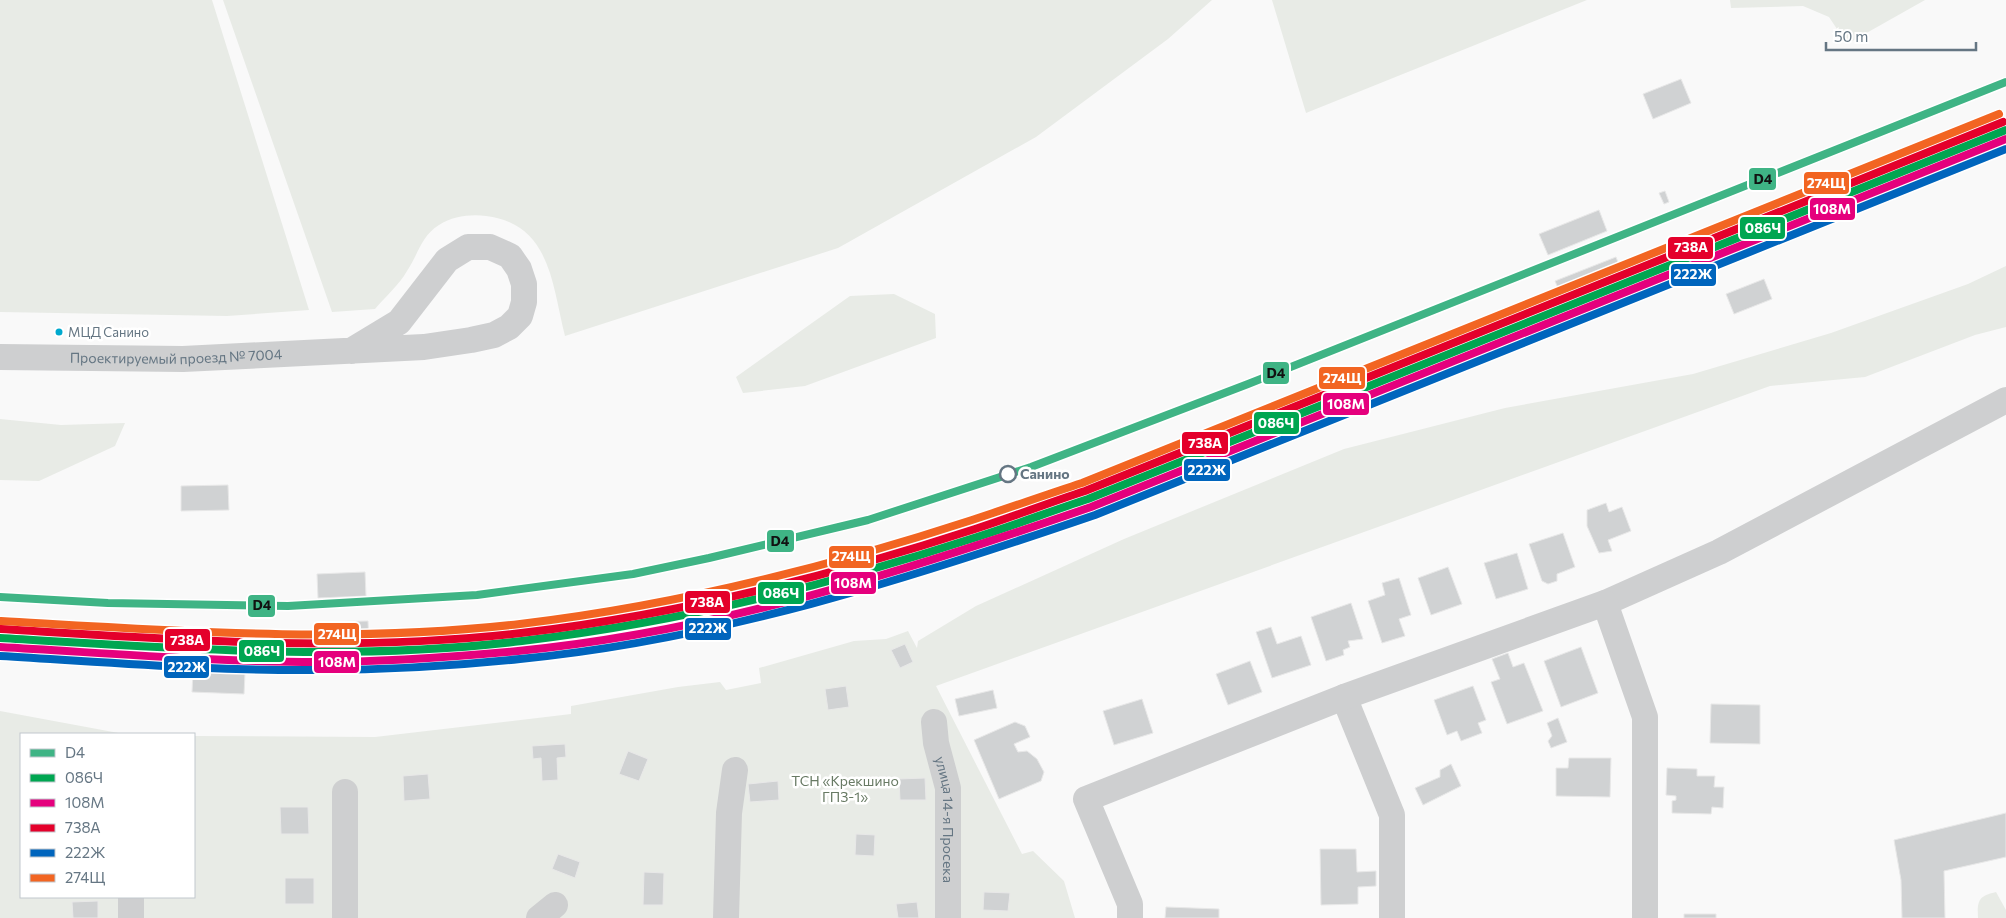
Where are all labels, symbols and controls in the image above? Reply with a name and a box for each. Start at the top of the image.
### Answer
scale bar [1826,20,1976,52]
text: 50 m [1834,27,1868,45]
line badge: D4 [1748,167,1777,191]
text: D4 [1754,170,1773,187]
line badge: 274Щ [1803,171,1850,195]
text: 274Щ [1807,174,1846,191]
line badge: 108М [1809,197,1856,221]
text: 108М [1813,200,1851,217]
line badge: 086Ч [1739,216,1786,240]
text: 086Ч [1745,219,1781,236]
line badge: 738А [1667,236,1714,260]
text: 738А [1674,238,1708,255]
line badge: 222Ж [1670,263,1717,287]
text: 222Ж [1674,265,1713,282]
place label: МЦД Санино [68,324,149,340]
marker: МЦД Санино [54,327,64,337]
street label: Проектируемый проезд № 7004 [70,345,283,367]
line badge: D4 [1262,361,1290,385]
text: D4 [1267,364,1286,381]
line badge: 274Щ [1318,366,1366,390]
text: 274Щ [1323,369,1362,386]
line badge: 108М [1322,392,1370,416]
text: 108М [1327,395,1365,412]
line badge: 086Ч [1253,411,1300,435]
text: 086Ч [1258,414,1294,431]
line badge: 738А [1181,431,1229,455]
text: 738А [1188,434,1222,451]
line badge: 222Ж [1183,458,1231,482]
text: 222Ж [1188,461,1227,478]
marker: Санино [999,465,1017,483]
place label: Санино [1020,465,1070,482]
line badge: D4 [766,529,795,553]
text: D4 [771,532,790,549]
line badge: 274Щ [828,545,875,569]
text: 274Щ [832,547,871,564]
line badge: 108М [830,571,877,595]
text: 108М [834,574,872,591]
line badge: 086Ч [757,581,805,605]
text: 086Ч [763,584,799,601]
line badge: 738А [684,590,731,614]
text: 738А [690,593,724,610]
line badge: D4 [247,594,276,618]
text: D4 [253,596,272,613]
line badge: 222Ж [684,617,732,641]
text: 222Ж [689,619,728,636]
line badge: 274Щ [313,622,360,646]
text: 274Щ [318,625,357,642]
line badge: 738А [164,628,211,652]
text: 738А [170,631,204,648]
line badge: 086Ч [238,639,285,663]
text: 086Ч [244,642,280,659]
line badge: 108М [313,650,360,674]
text: 108М [318,653,356,670]
line badge: 222Ж [163,655,210,679]
text: 222Ж [168,658,207,675]
legend [20,733,195,898]
text: D4 [65,743,85,761]
street label: улица 14-я Просека [932,754,957,883]
text: 086Ч [65,768,103,786]
park label: ТСН «Крекшино ГПЗ-1» [791,772,899,805]
text: 108М [65,793,105,811]
text: 738А [65,818,101,836]
text: 222Ж [65,843,106,861]
text: 274Щ [65,868,105,886]

